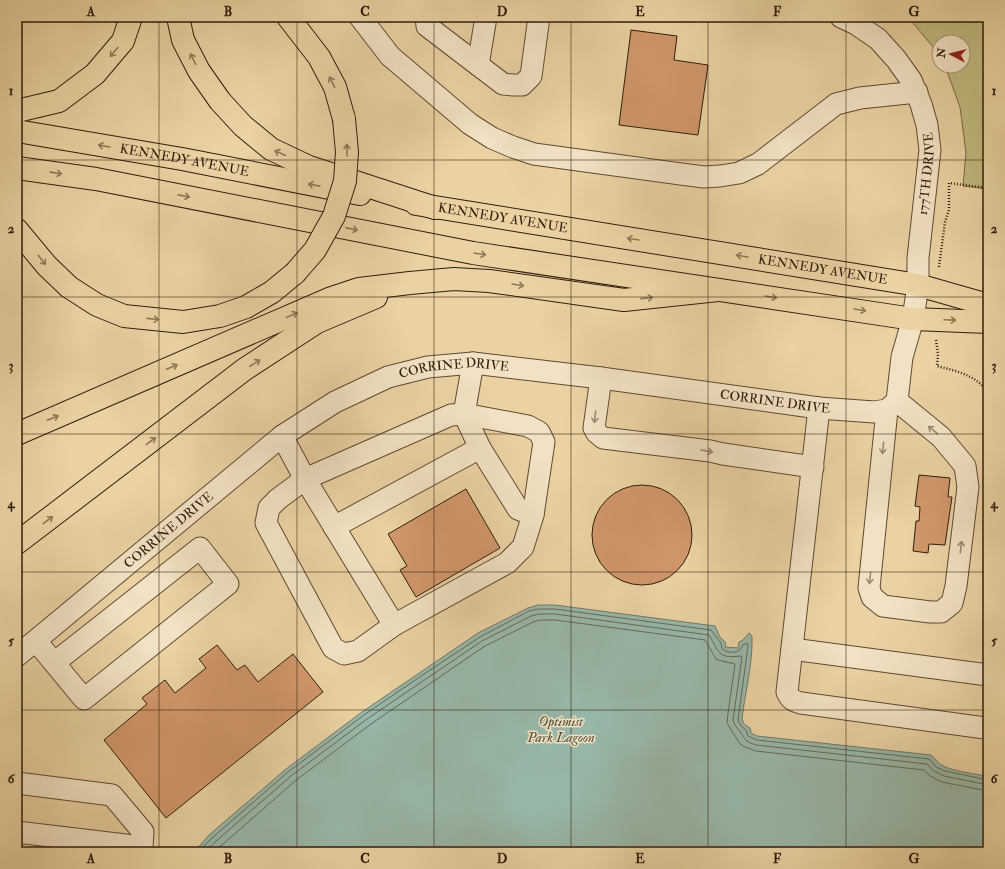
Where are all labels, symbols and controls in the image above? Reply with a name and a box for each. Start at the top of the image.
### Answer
text: A [86,4,96,20]
text: B [224,4,232,20]
text: C [360,4,370,20]
text: D [497,4,508,20]
text: E [635,4,645,20]
text: F [773,4,782,20]
text: G [909,4,920,20]
north arrow [931,34,971,74]
one-way arrow [110,46,119,57]
text: N [934,46,949,60]
one-way arrow [189,53,196,65]
one-way arrow [328,76,335,88]
text: 1 [9,83,14,99]
text: 1 [992,83,997,99]
street label: 177TH DRIVE [915,132,938,216]
street label: KENNEDY AVENUE [119,141,250,180]
one-way arrow [97,142,110,150]
one-way arrow [343,144,350,157]
one-way arrow [274,149,286,156]
one-way arrow [49,169,62,177]
one-way arrow [308,180,321,188]
one-way arrow [177,192,190,200]
street label: KENNEDY AVENUE [437,200,569,236]
text: 2 [8,221,15,237]
text: 2 [991,221,998,237]
one-way arrow [345,226,358,234]
one-way arrow [627,235,640,243]
one-way arrow [473,250,486,258]
street label: KENNEDY AVENUE [757,251,889,288]
one-way arrow [736,252,749,260]
one-way arrow [37,254,46,265]
one-way arrow [511,281,524,289]
one-way arrow [764,293,777,301]
one-way arrow [640,294,653,301]
one-way arrow [853,307,866,315]
one-way arrow [285,311,297,318]
one-way arrow [146,316,159,323]
one-way arrow [943,317,956,324]
street label: CORRINE DRIVE [397,355,510,382]
text: 3 [9,358,14,374]
one-way arrow [249,358,261,366]
text: 3 [992,358,997,374]
one-way arrow [166,363,178,370]
street label: CORRINE DRIVE [719,386,831,417]
one-way arrow [591,410,599,423]
one-way arrow [46,414,58,421]
one-way arrow [928,426,939,434]
one-way arrow [146,436,157,445]
one-way arrow [879,441,887,454]
one-way arrow [700,447,713,455]
street label: CORRINE DRIVE [121,488,216,572]
text: 4 [6,496,15,512]
text: 4 [989,496,998,512]
one-way arrow [42,515,53,524]
one-way arrow [957,541,965,554]
one-way arrow [866,571,874,584]
text: 5 [8,633,14,649]
text: 5 [991,633,997,649]
water label: Optimist Park Lagoon [526,713,595,746]
text: 6 [8,771,16,787]
text: 6 [991,771,999,787]
text: A [86,851,96,867]
text: B [224,851,232,867]
text: C [360,851,370,867]
text: D [497,851,508,867]
text: E [635,851,645,867]
text: F [773,851,782,867]
text: G [909,851,920,867]

